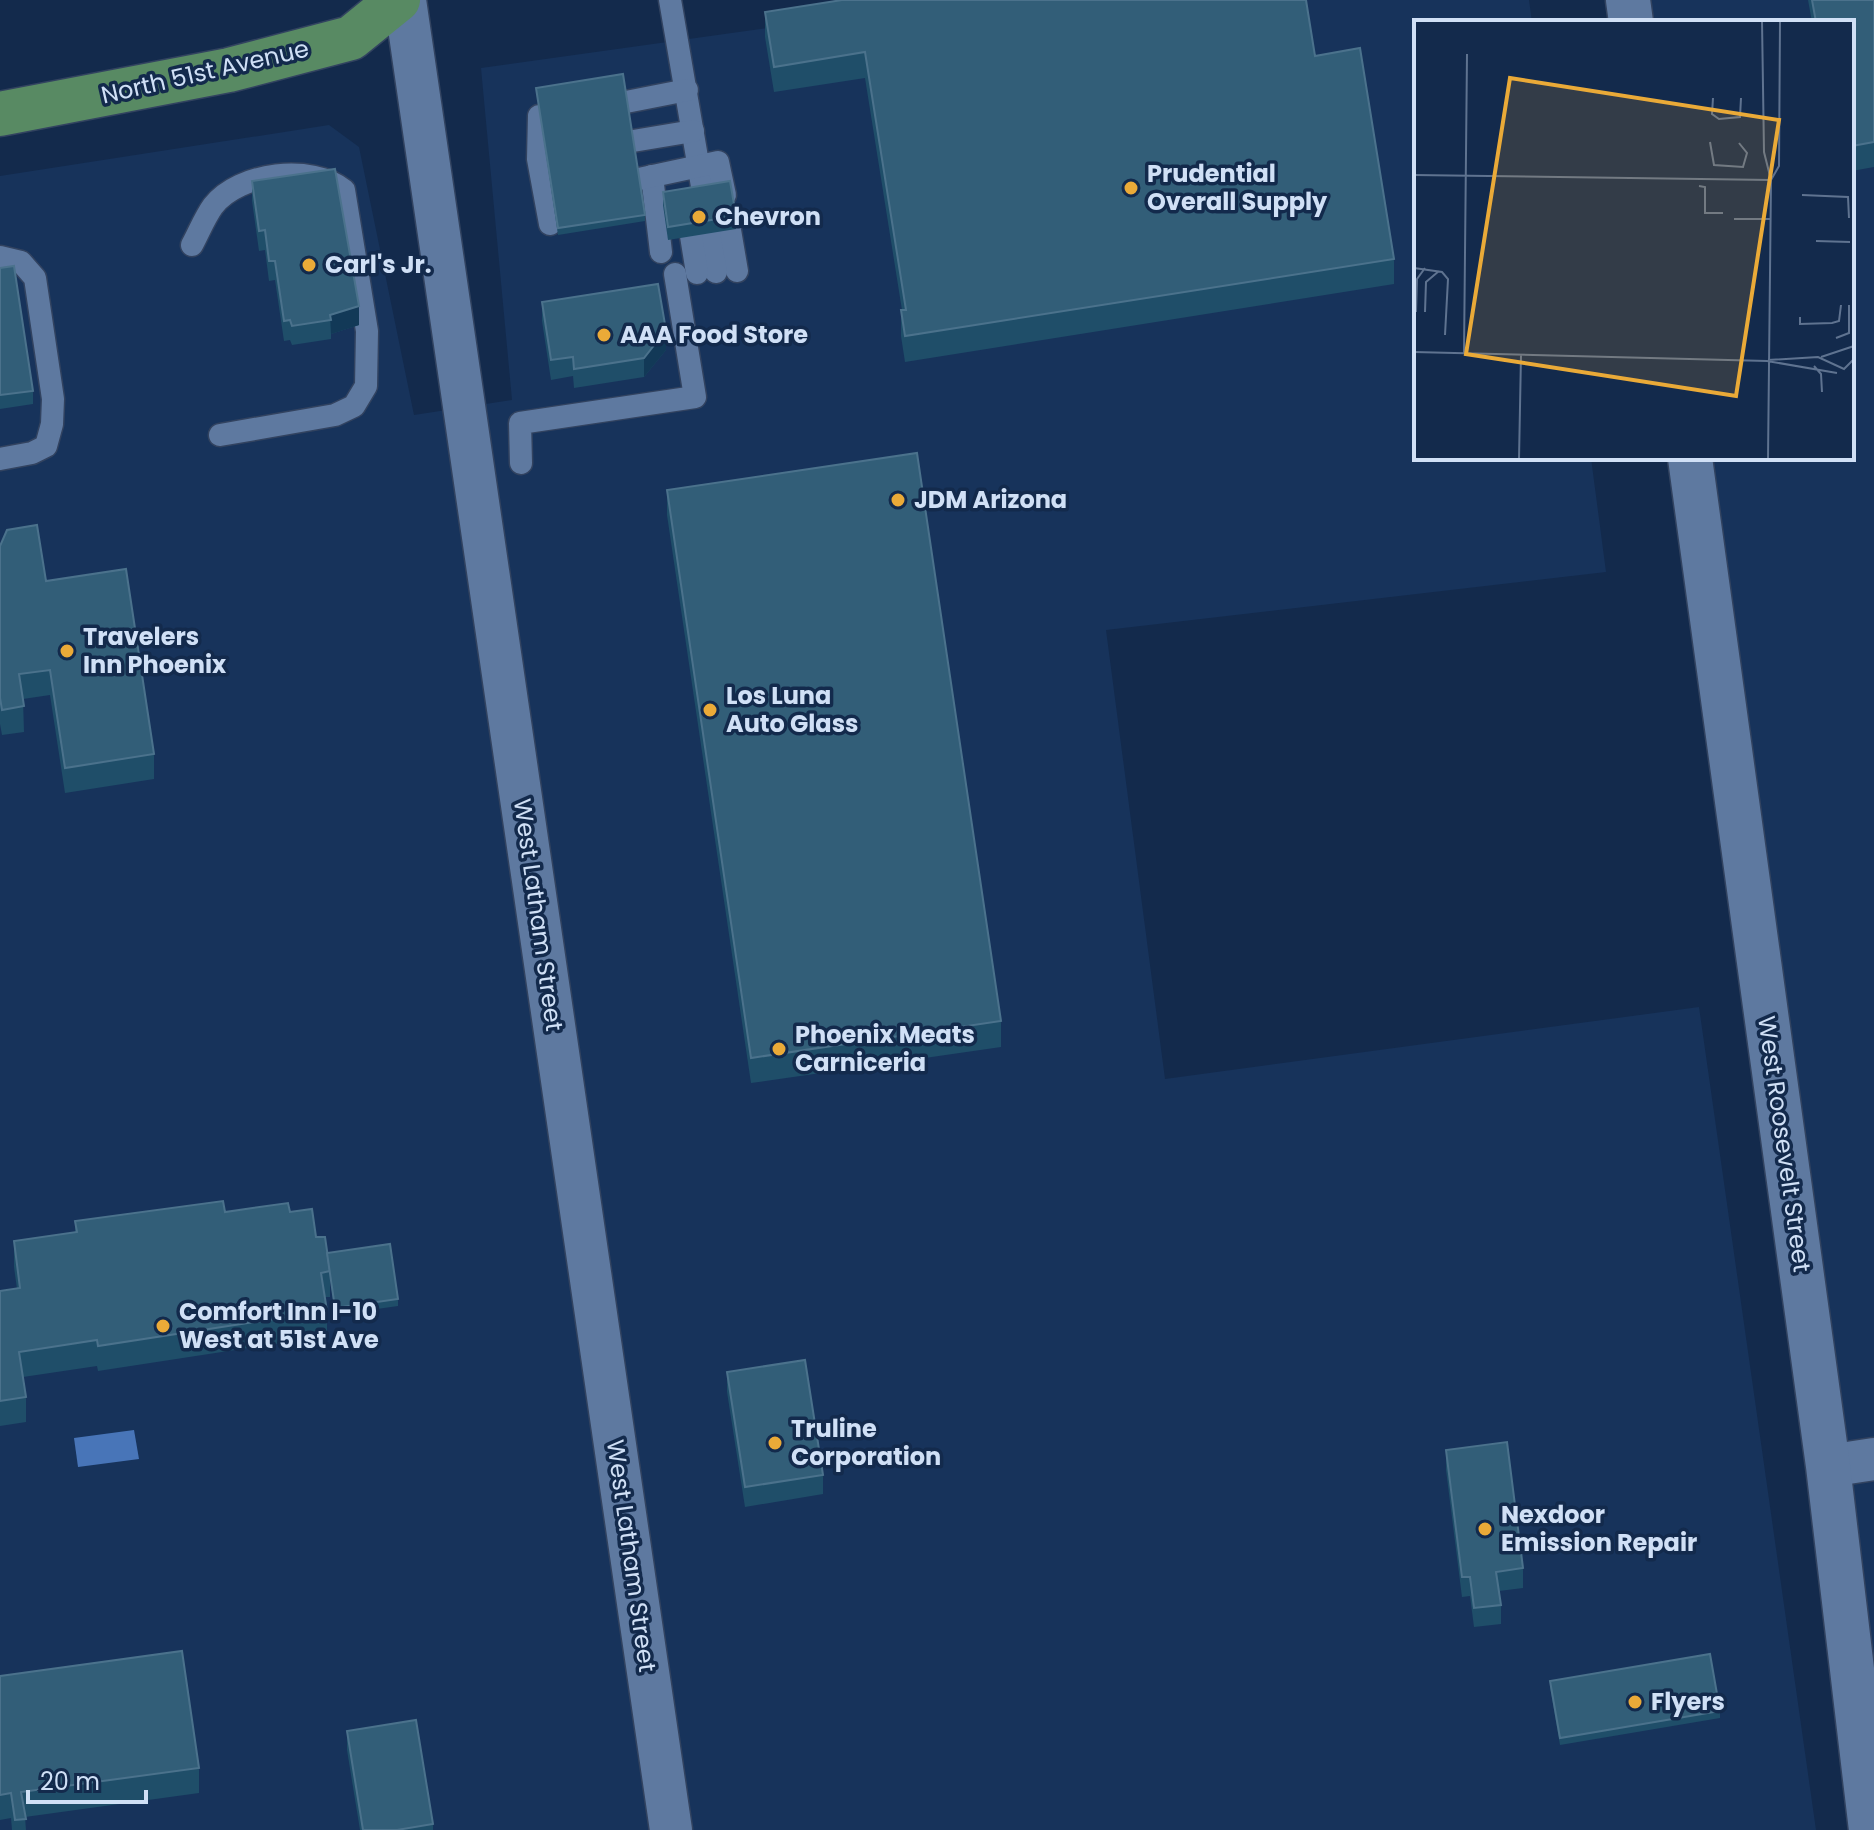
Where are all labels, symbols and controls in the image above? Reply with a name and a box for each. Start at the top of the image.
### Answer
inset map [1414,20,1854,460]
street label: North 51st Avenue [98,32,312,111]
place label: Prudential Overall Supply [1147,157,1328,218]
marker: Prudential Overall Supply [1122,179,1140,197]
place label: Chevron [715,200,821,233]
marker: Chevron [690,208,708,226]
place label: Carl's Jr. [325,248,432,281]
marker: Carl's Jr. [300,256,318,274]
place label: AAA Food Store [620,318,808,351]
marker: AAA Food Store [595,326,613,344]
place label: JDM Arizona [914,483,1067,516]
marker: JDM Arizona [889,491,907,509]
place label: Travelers Inn Phoenix [83,620,227,681]
marker: Travelers Inn Phoenix [58,642,76,660]
place label: Los Luna Auto Glass [726,679,858,740]
marker: Los Luna Auto Glass [701,701,719,719]
street label: West Latham Street [506,797,571,1033]
street label: West Roosevelt Street [1750,1014,1819,1274]
place label: Phoenix Meats Carniceria [795,1018,975,1079]
marker: Phoenix Meats Carniceria [770,1040,788,1058]
place label: Comfort Inn I-10 West at 51st Ave [179,1295,379,1356]
marker: Comfort Inn I-10 West at 51st Ave [154,1317,172,1335]
place label: Truline Corporation [791,1412,941,1473]
marker: Truline Corporation [766,1434,784,1452]
street label: West Latham Street [599,1438,664,1674]
place label: Nexdoor Emission Repair [1501,1498,1697,1559]
marker: Nexdoor Emission Repair [1476,1520,1494,1538]
place label: Flyers [1651,1685,1725,1718]
marker: Flyers [1626,1693,1644,1711]
scale bar [28,1754,146,1804]
text: 20 m [40,1765,100,1798]

